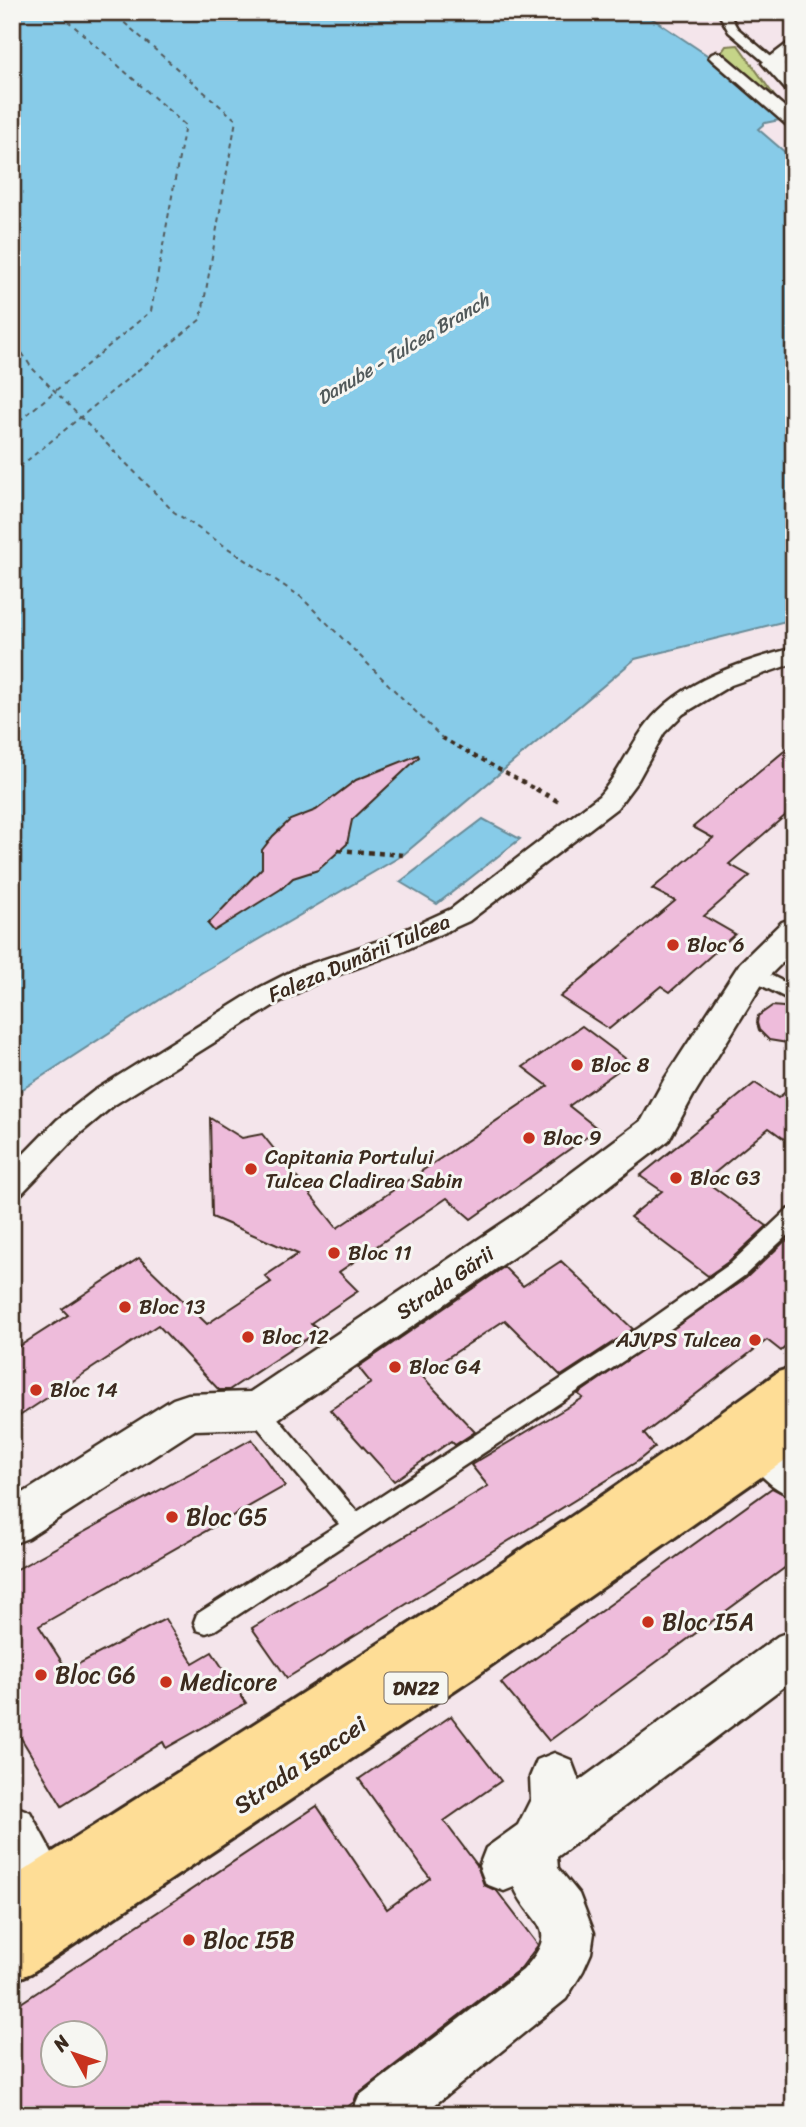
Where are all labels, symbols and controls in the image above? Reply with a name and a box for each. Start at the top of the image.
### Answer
water label: Danube - Tulcea Branch [310,283,497,414]
street label: Faleza Dunării Tulcea [262,902,457,1014]
place label: Bloc 6 [687,926,745,964]
marker: Bloc 6 [665,937,681,953]
place label: Bloc 8 [591,1046,650,1084]
marker: Bloc 8 [569,1057,585,1073]
place label: Bloc 9 [543,1119,602,1157]
marker: Bloc 9 [521,1130,537,1146]
place label: Capitania Portului Tulcea Cladirea Sabin [265,1138,463,1200]
place label: Bloc G3 [690,1159,761,1197]
marker: Capitania Portului Tulcea Cladirea Sabin [243,1161,259,1177]
marker: Bloc G3 [668,1170,684,1186]
place label: Bloc 11 [348,1234,412,1272]
street label: Strada Gării [388,1235,503,1330]
marker: Bloc 11 [326,1245,342,1261]
place label: Bloc 13 [139,1288,206,1326]
marker: Bloc 13 [117,1299,133,1315]
place label: Bloc 12 [262,1318,329,1356]
place label: AJVPS Tulcea [615,1321,741,1359]
marker: Bloc 12 [240,1329,256,1345]
marker: AJVPS Tulcea [747,1332,763,1348]
place label: Bloc G4 [409,1348,481,1386]
marker: Bloc G4 [387,1359,403,1375]
place label: Bloc 14 [50,1371,118,1409]
marker: Bloc 14 [28,1382,44,1398]
place label: Bloc G5 [186,1496,268,1538]
marker: Bloc G5 [164,1509,180,1525]
place label: Bloc I5A [662,1601,754,1643]
marker: Bloc I5A [640,1614,656,1630]
place label: Bloc G6 [55,1654,136,1696]
place label: Medicore [180,1661,277,1703]
marker: Bloc G6 [33,1667,49,1683]
road number: DN22 [384,1672,448,1704]
marker: Medicore [158,1674,174,1690]
street label: Strada Isaccei [224,1704,377,1825]
place label: Bloc I5B [203,1919,295,1961]
marker: Bloc I5B [181,1932,197,1948]
north arrow [38,2018,108,2088]
text: N [44,2027,79,2060]

